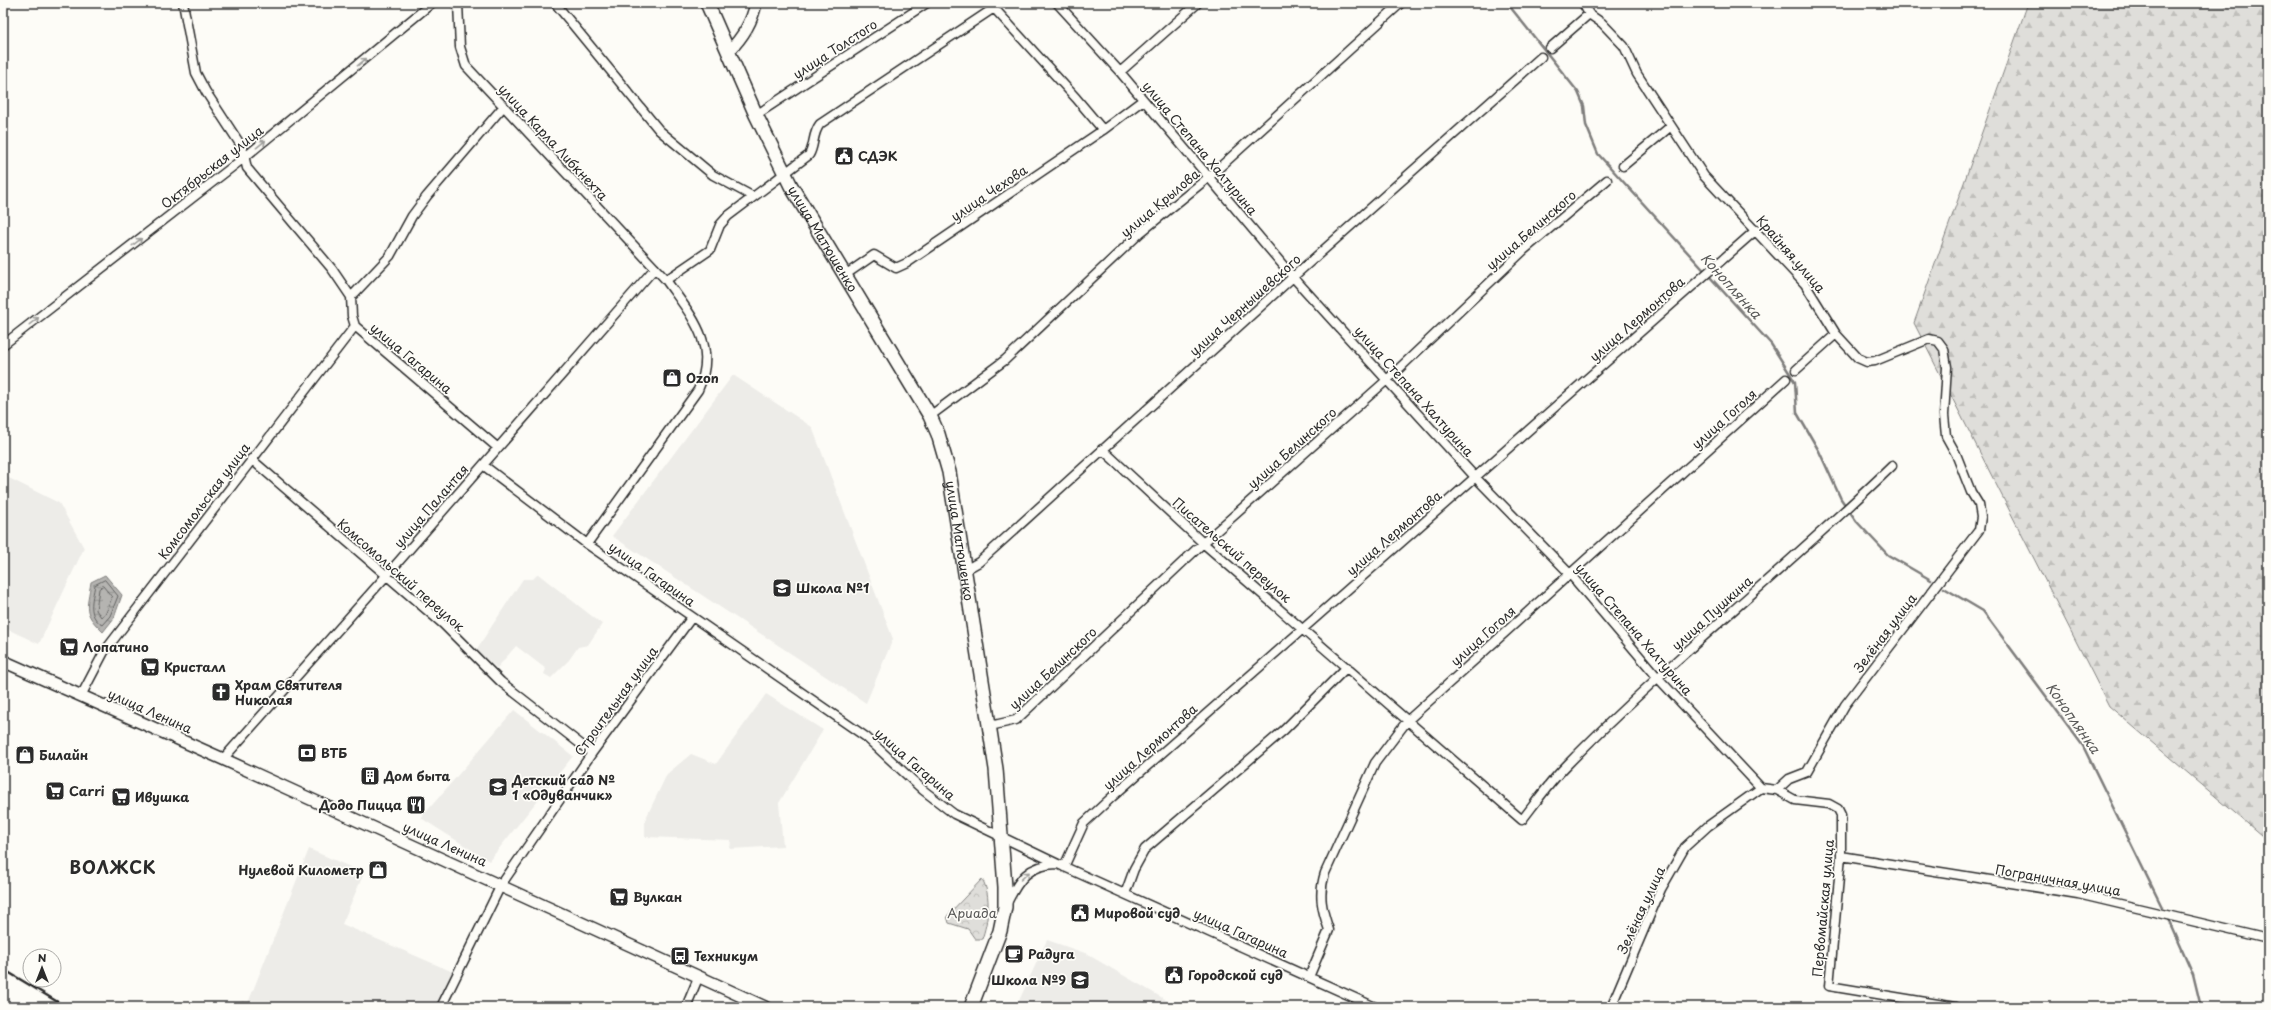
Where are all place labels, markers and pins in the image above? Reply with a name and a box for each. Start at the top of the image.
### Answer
public building icon: СДЭК [833,145,855,167]
place label: СДЭК [858,146,898,165]
shop icon: Ozon [661,367,683,389]
place label: Ozon [686,368,719,387]
school or university icon: Школа №1 [771,577,793,599]
place label: Школа №1 [796,578,869,597]
supermarket icon: Лопатино [58,636,80,658]
place label: Лопатино [83,637,149,656]
supermarket icon: Кристалл [139,656,161,678]
place label: Кристалл [164,657,226,676]
place label: Храм Святителя Николая [235,675,342,709]
church icon: Храм Святителя Николая [210,681,232,703]
bank icon: ВТБ [296,742,318,764]
place label: ВТБ [321,743,347,762]
shop icon: Билайн [14,744,36,766]
place label: Билайн [39,745,88,764]
building icon: Дом быта [359,765,381,787]
place label: Дом быта [383,766,450,785]
place label: Детский сад № 1 «Одуванчик» [511,770,615,804]
school or university icon: Детский сад № 1 «Одуванчик» [487,776,509,798]
supermarket icon: Carri [44,780,66,802]
place label: Carri [69,781,105,800]
supermarket icon: Ивушка [110,786,132,808]
place label: Ивушка [135,787,189,806]
restaurant icon: Додо Пицца [405,794,427,816]
place label: Додо Пицца [318,795,402,814]
shop icon: Нулевой Километр [367,859,389,881]
place label: Нулевой Километр [238,860,364,879]
supermarket icon: Вулкан [608,886,630,908]
place label: Вулкан [633,887,682,906]
public building icon: Мировой суд [1069,902,1091,924]
place label: Мировой суд [1094,903,1180,922]
cafe icon: Радуга [1003,943,1025,965]
place label: Радуга [1028,944,1075,963]
bus stop icon: Техникум [669,945,691,967]
place label: Техникум [694,946,758,965]
public building icon: Городской суд [1163,964,1185,986]
place label: Городской суд [1188,965,1283,984]
school or university icon: Школа №9 [1069,969,1091,991]
place label: Школа №9 [991,970,1066,989]

